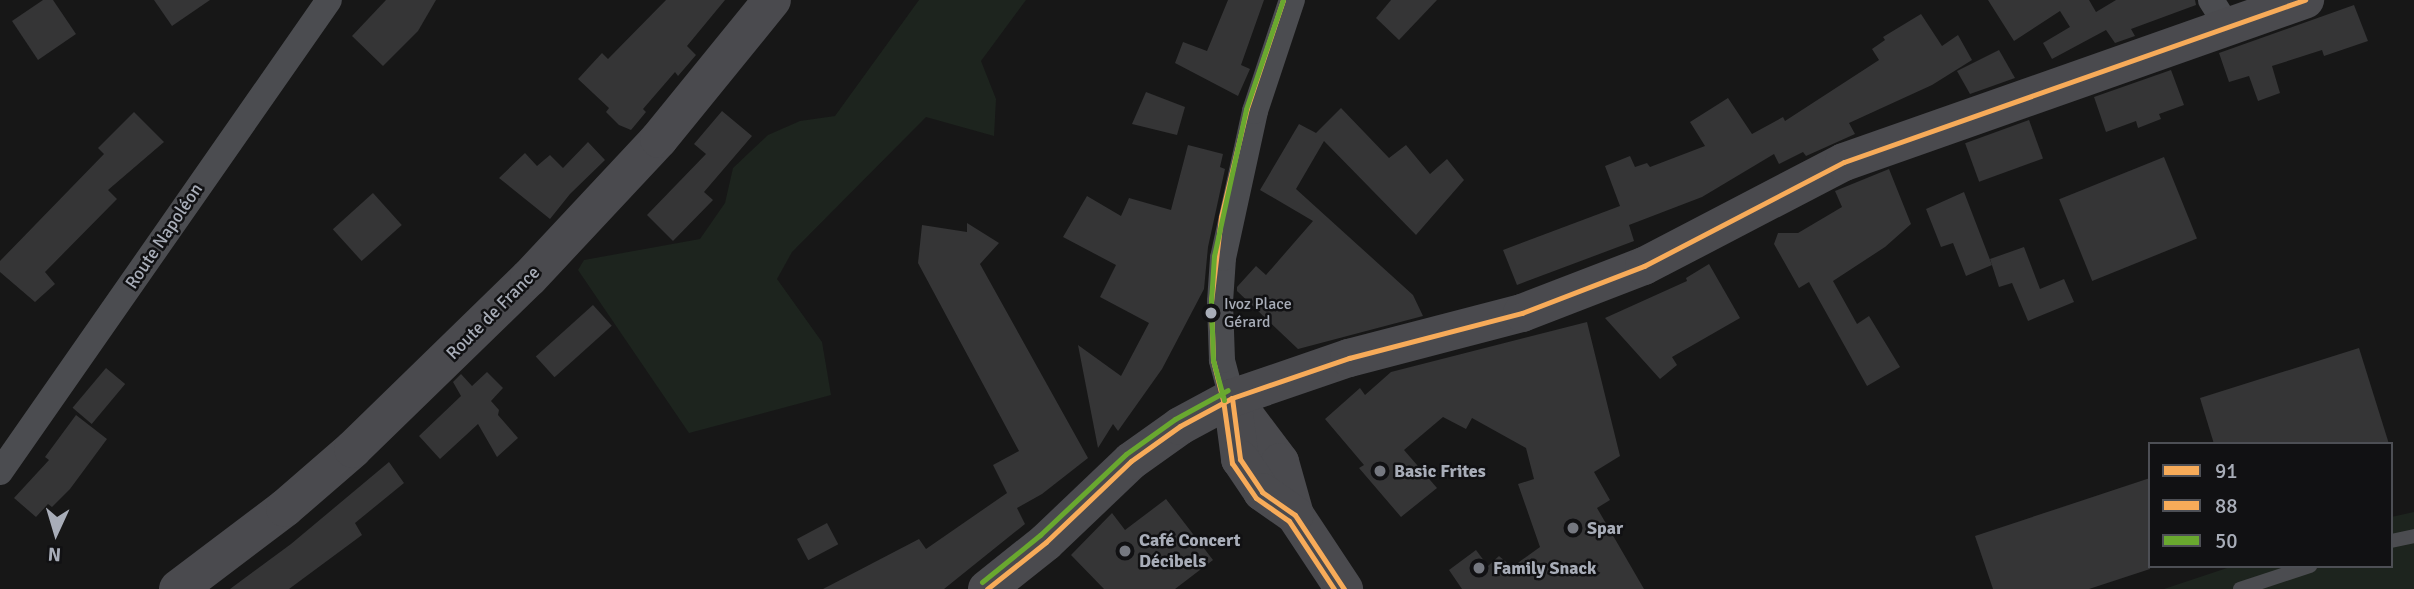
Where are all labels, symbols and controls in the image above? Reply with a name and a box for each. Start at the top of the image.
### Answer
street label: Route Napoléon [121,179,207,293]
street label: Route de France [442,262,544,364]
place label: Ivoz Place Gérard [1224,294,1292,332]
marker: Ivoz Place Gérard [1204,306,1218,320]
legend [2148,442,2393,568]
text: 91 [2215,458,2238,484]
place label: Basic Frites [1394,460,1486,482]
marker: Basic Frites [1372,463,1388,479]
text: 88 [2215,493,2238,519]
north arrow [21,498,91,568]
place label: Spar [1587,517,1623,539]
marker: Spar [1565,520,1581,536]
text: 50 [2215,528,2238,554]
place label: Café Concert Décibels [1139,530,1241,572]
text: N [47,542,62,566]
marker: Café Concert Décibels [1117,543,1133,559]
place label: Family Snack [1493,557,1596,579]
marker: Family Snack [1471,560,1487,576]

